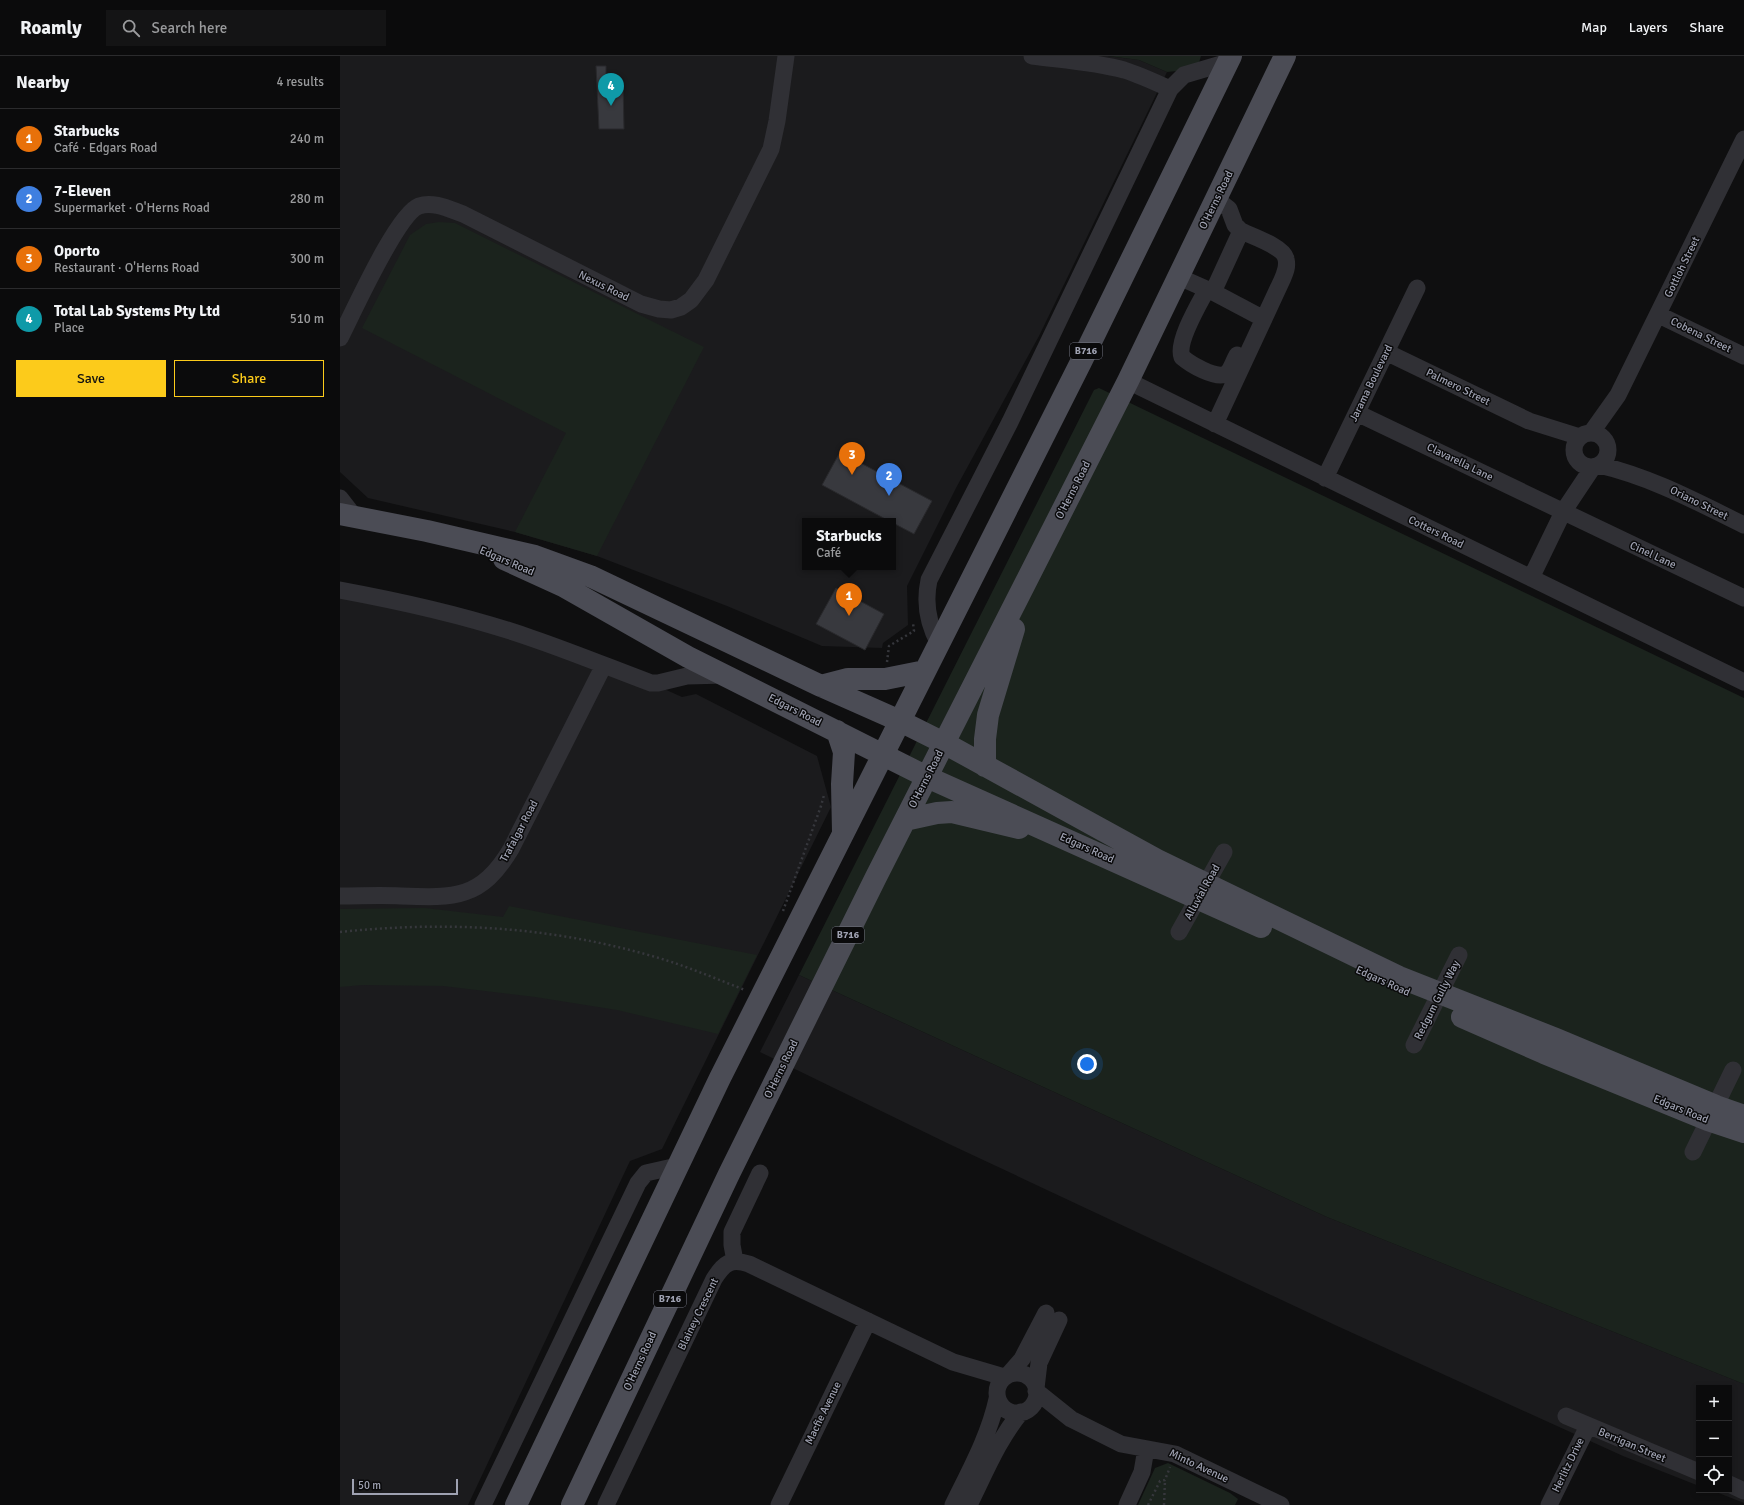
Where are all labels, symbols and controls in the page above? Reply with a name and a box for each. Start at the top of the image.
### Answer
search box [106,10,386,46]
text: Roamly [20,16,82,40]
icon: search [120,17,142,39]
text: Search here [152,19,227,37]
text: Map [1581,19,1607,36]
text: Layers [1629,19,1668,36]
text: Share [1690,19,1724,36]
text: Nearby [16,72,69,93]
pin: 4 [598,73,624,106]
text: 4 results [276,74,324,90]
text: Starbucks [54,122,119,140]
text: 1 [25,131,33,147]
text: 240 m [290,131,324,147]
text: Café · Edgars Road [54,140,157,156]
street label: O'Herns Road [1196,169,1236,231]
text: 7-Eleven [54,182,111,200]
text: 2 [25,191,33,207]
text: 280 m [290,191,324,207]
text: Supermarket · O'Herns Road [54,200,210,216]
street label: Gottloh Street [1662,234,1702,300]
text: Oporto [54,242,100,260]
text: 3 [25,251,33,267]
text: 300 m [290,251,324,267]
text: Restaurant · O'Herns Road [54,260,199,276]
street label: Nexus Road [577,268,632,304]
text: Total Lab Systems Pty Ltd [54,302,220,320]
text: 4 [25,311,33,327]
text: 510 m [290,311,324,327]
street label: Cobena Street [1668,315,1734,355]
text: Place [54,320,84,336]
street label: Jarama Boulevard [1347,342,1395,423]
road number: B716 [1070,343,1102,359]
button: Save [16,360,166,397]
button: Share [174,360,324,397]
street label: Palmero Street [1424,366,1492,408]
street label: Clavarella Lane [1425,440,1495,484]
pin: 3 [839,442,865,475]
street label: O'Herns Road [1053,459,1093,521]
pin: 2 [876,463,902,496]
street label: Oriano Street [1668,483,1730,523]
street label: Cotters Road [1406,513,1466,551]
popup [802,518,896,570]
text: Starbucks [816,527,882,545]
street label: Cinel Lane [1628,539,1678,571]
street label: Edgars Road [478,544,536,578]
text: Café [816,545,841,561]
pin: 1 [836,583,862,616]
street label: Edgars Road [766,691,824,729]
street label: O'Herns Road [906,748,946,810]
street label: Trafalgar Road [497,798,541,864]
street label: Edgars Road [1058,830,1116,866]
street label: Alluvial Road [1181,862,1223,922]
road number: B716 [832,927,864,943]
street label: Redgum Gully Way [1411,957,1463,1042]
street label: Edgars Road [1354,963,1412,999]
street label: O'Herns Road [761,1038,801,1100]
your location [1077,1054,1097,1074]
street label: Edgars Road [1652,1092,1711,1126]
street label: Blainey Crescent [675,1276,721,1352]
road number: B716 [654,1291,686,1307]
street label: O'Herns Road [621,1329,659,1392]
street label: Macfie Avenue [802,1379,844,1447]
map controls [1696,1385,1732,1493]
button: + [1696,1385,1732,1421]
button: − [1696,1421,1732,1457]
street label: Berrigan Street [1596,1425,1668,1465]
street label: Herlitz Drive [1549,1436,1587,1494]
street label: Minto Avenue [1167,1447,1231,1485]
button: locate [1696,1457,1732,1493]
scale bar [352,1477,458,1496]
text: 50 m [358,1479,381,1492]

